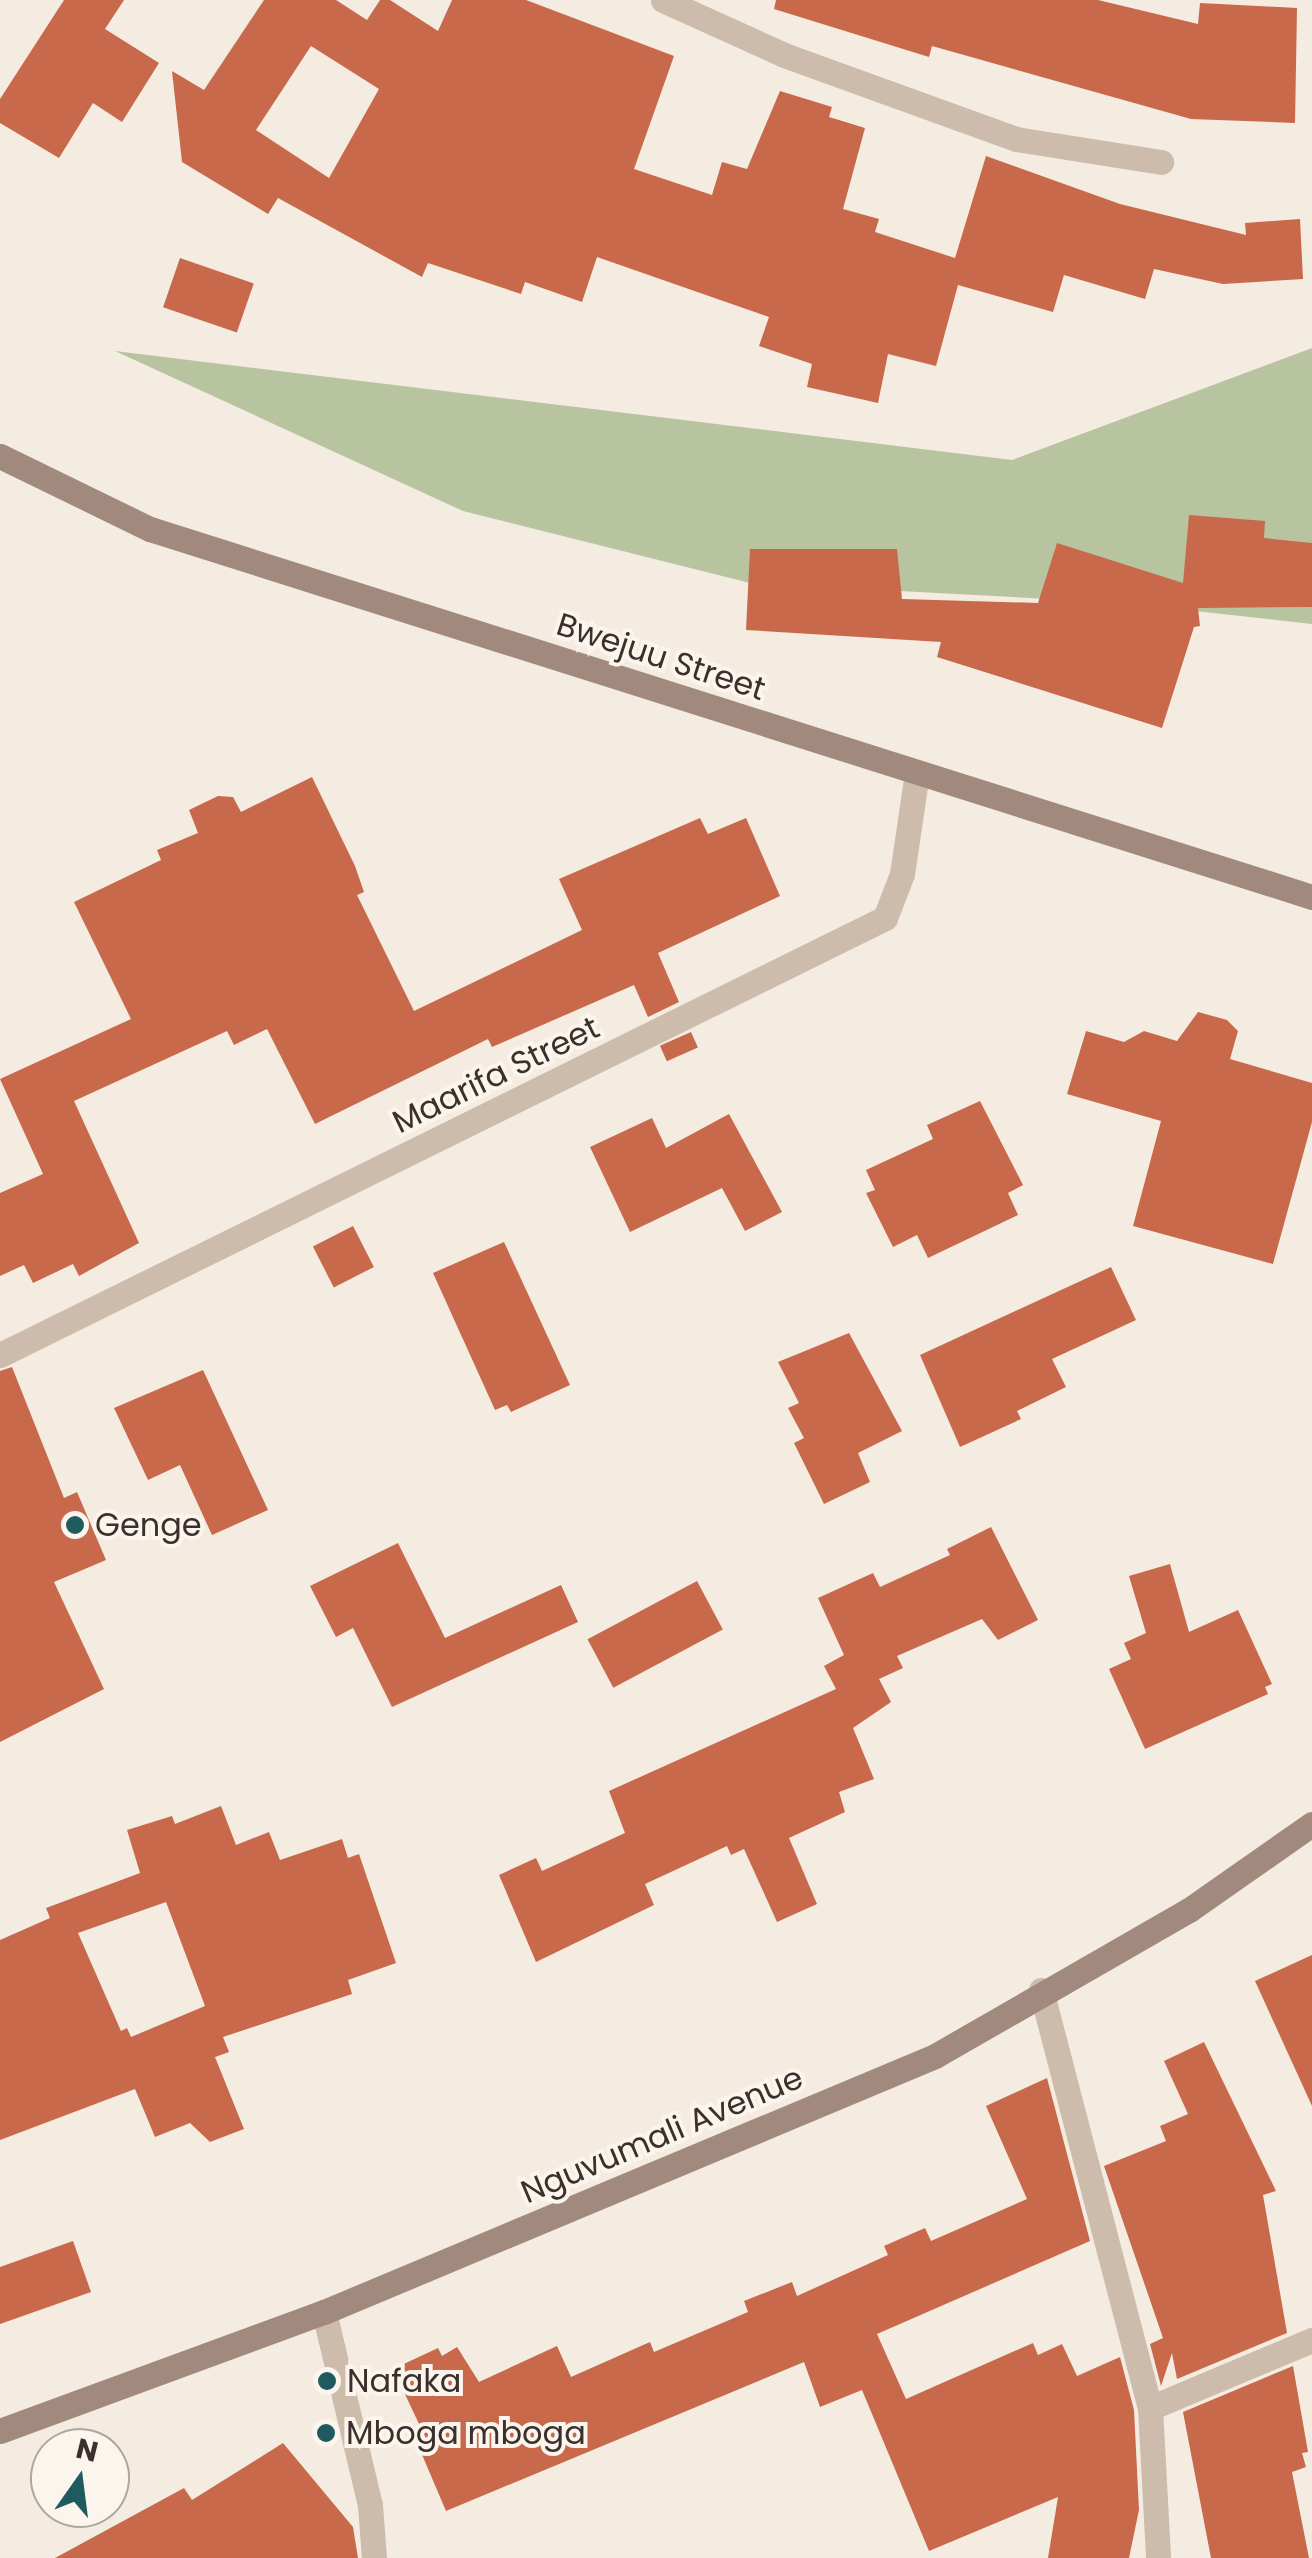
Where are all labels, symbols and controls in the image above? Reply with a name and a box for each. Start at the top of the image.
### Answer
street label: Bwejuu Street [552,605,770,709]
street label: Maarifa Street [386,1008,606,1142]
place label: Genge [95,1506,202,1544]
marker: Genge [64,1514,86,1536]
street label: Nguvumali Avenue [515,2058,809,2212]
place label: Nafaka [347,2362,461,2400]
marker: Nafaka [316,2370,338,2392]
place label: Mboga mboga [346,2414,586,2452]
marker: Mboga mboga [315,2422,337,2444]
north arrow [30,2428,130,2528]
text: N [72,2429,102,2472]

